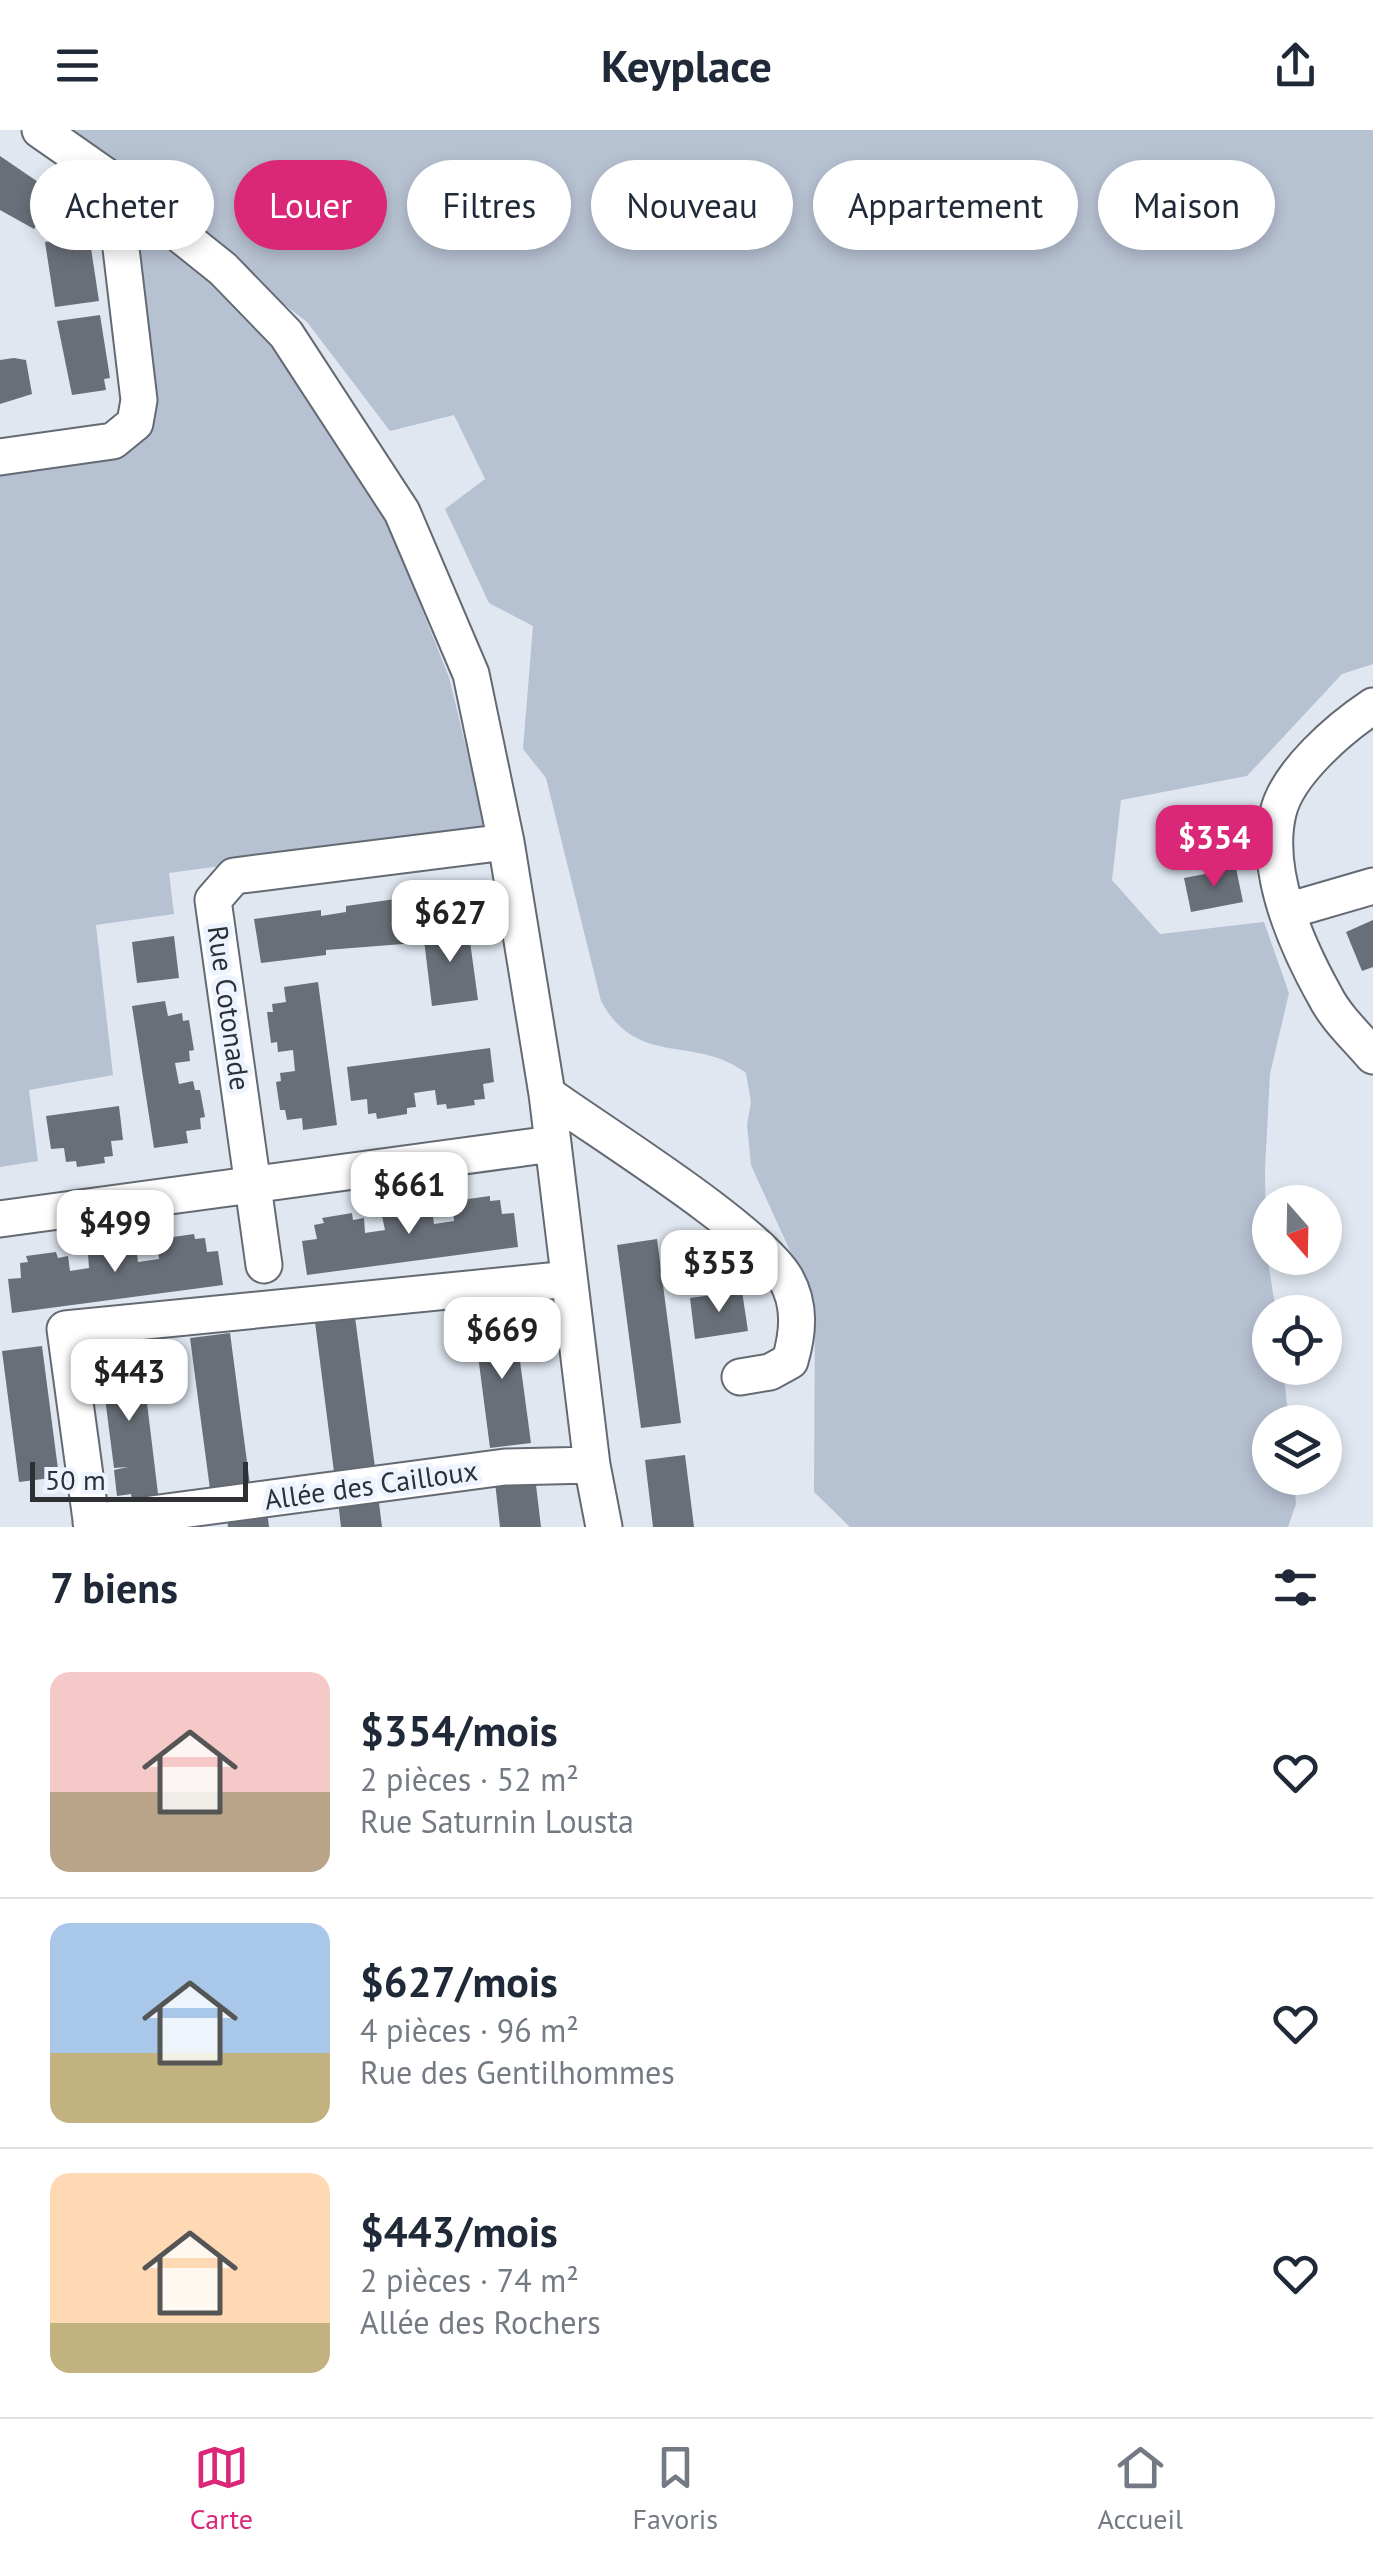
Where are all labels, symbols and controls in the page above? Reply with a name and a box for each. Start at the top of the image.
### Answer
text: Keyplace [601,36,772,94]
icon: menu [50,38,105,93]
icon: share [1268,38,1323,93]
chip: Acheter [30,160,214,250]
chip: Louer [234,160,387,250]
chip: Filtres [407,160,571,250]
chip: Nouveau [591,160,793,250]
chip: Appartement [813,160,1078,250]
chip: Maison [1098,160,1275,250]
pin: $354 [1155,805,1273,890]
text: $354 [1178,816,1250,858]
pin: $627 [391,880,509,965]
text: $627 [414,891,486,933]
street label: Rue Cotonade [200,923,259,1093]
pin: $661 [350,1152,468,1237]
text: $661 [373,1163,445,1205]
north arrow [1252,1185,1342,1275]
map controls [1252,1185,1342,1495]
pin: $499 [56,1190,174,1275]
text: $499 [79,1201,151,1243]
pin: $353 [660,1230,778,1315]
text: $353 [683,1241,755,1283]
button: locate [1252,1295,1342,1385]
pin: $669 [443,1297,561,1382]
text: $669 [466,1308,538,1350]
pin: $443 [70,1339,188,1424]
text: $443 [93,1350,165,1392]
button: layers [1252,1405,1342,1495]
street label: Allée des Cailloux [262,1451,480,1518]
scale bar [30,1457,248,1502]
text: 50 m [45,1461,106,1498]
text: 7 biens [50,1560,178,1615]
icon: filters [1268,1560,1323,1615]
text: $354/mois [360,1703,558,1758]
icon: home [130,1712,250,1832]
icon: heart [1268,1745,1323,1800]
text: 2 pièces · 52 m² [360,1758,579,1800]
text: Rue Saturnin Lousta [360,1800,634,1842]
text: $627/mois [360,1954,558,2009]
icon: home [130,1963,250,2083]
icon: heart [1268,1996,1323,2051]
text: 4 pièces · 96 m² [360,2009,579,2051]
text: Rue des Gentilhommes [360,2051,675,2093]
text: $443/mois [360,2204,558,2259]
icon: home [130,2213,250,2333]
icon: heart [1268,2246,1323,2301]
text: 2 pièces · 74 m² [360,2259,579,2301]
text: Allée des Rochers [360,2301,601,2343]
tab: Carte [190,2440,253,2537]
tab: Favoris [633,2440,718,2537]
tab: Accueil [1098,2440,1183,2537]

